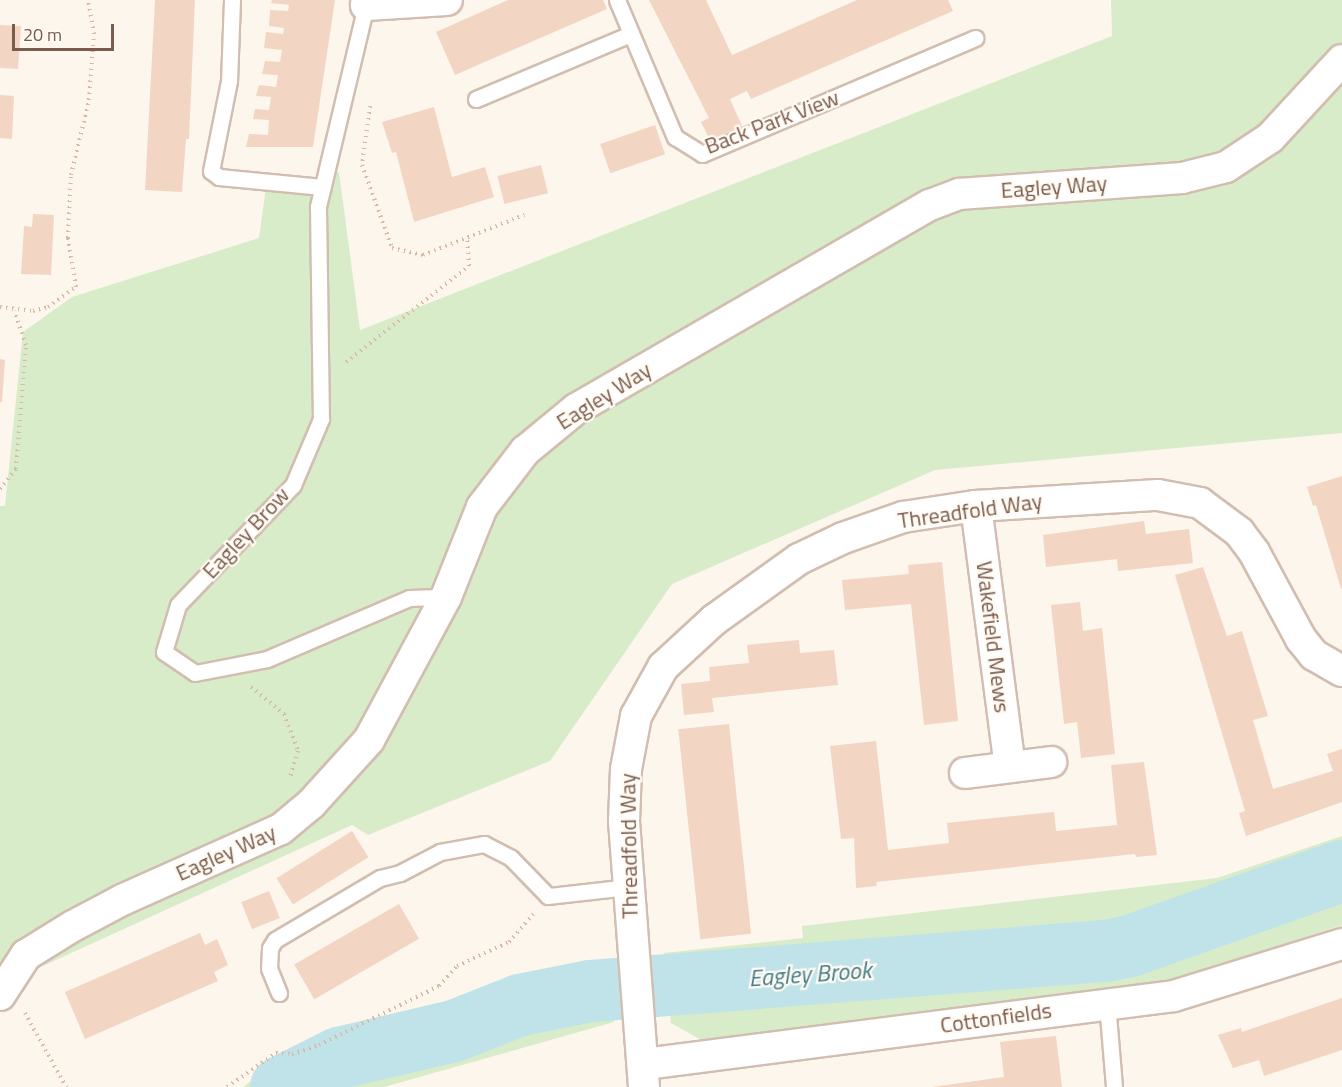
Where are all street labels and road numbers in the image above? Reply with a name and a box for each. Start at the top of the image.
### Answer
street label: Back Park View [701,84,843,160]
street label: Eagley Way [1000,170,1108,204]
street label: Eagley Way [552,357,656,435]
street label: Eagley Brow [197,482,295,584]
street label: Threadfold Way [896,488,1044,534]
street label: Wakefield Mews [971,560,1015,714]
street label: Threadfold Way [615,773,643,919]
street label: Eagley Way [172,819,280,887]
street label: Cottonfields [939,997,1053,1039]

